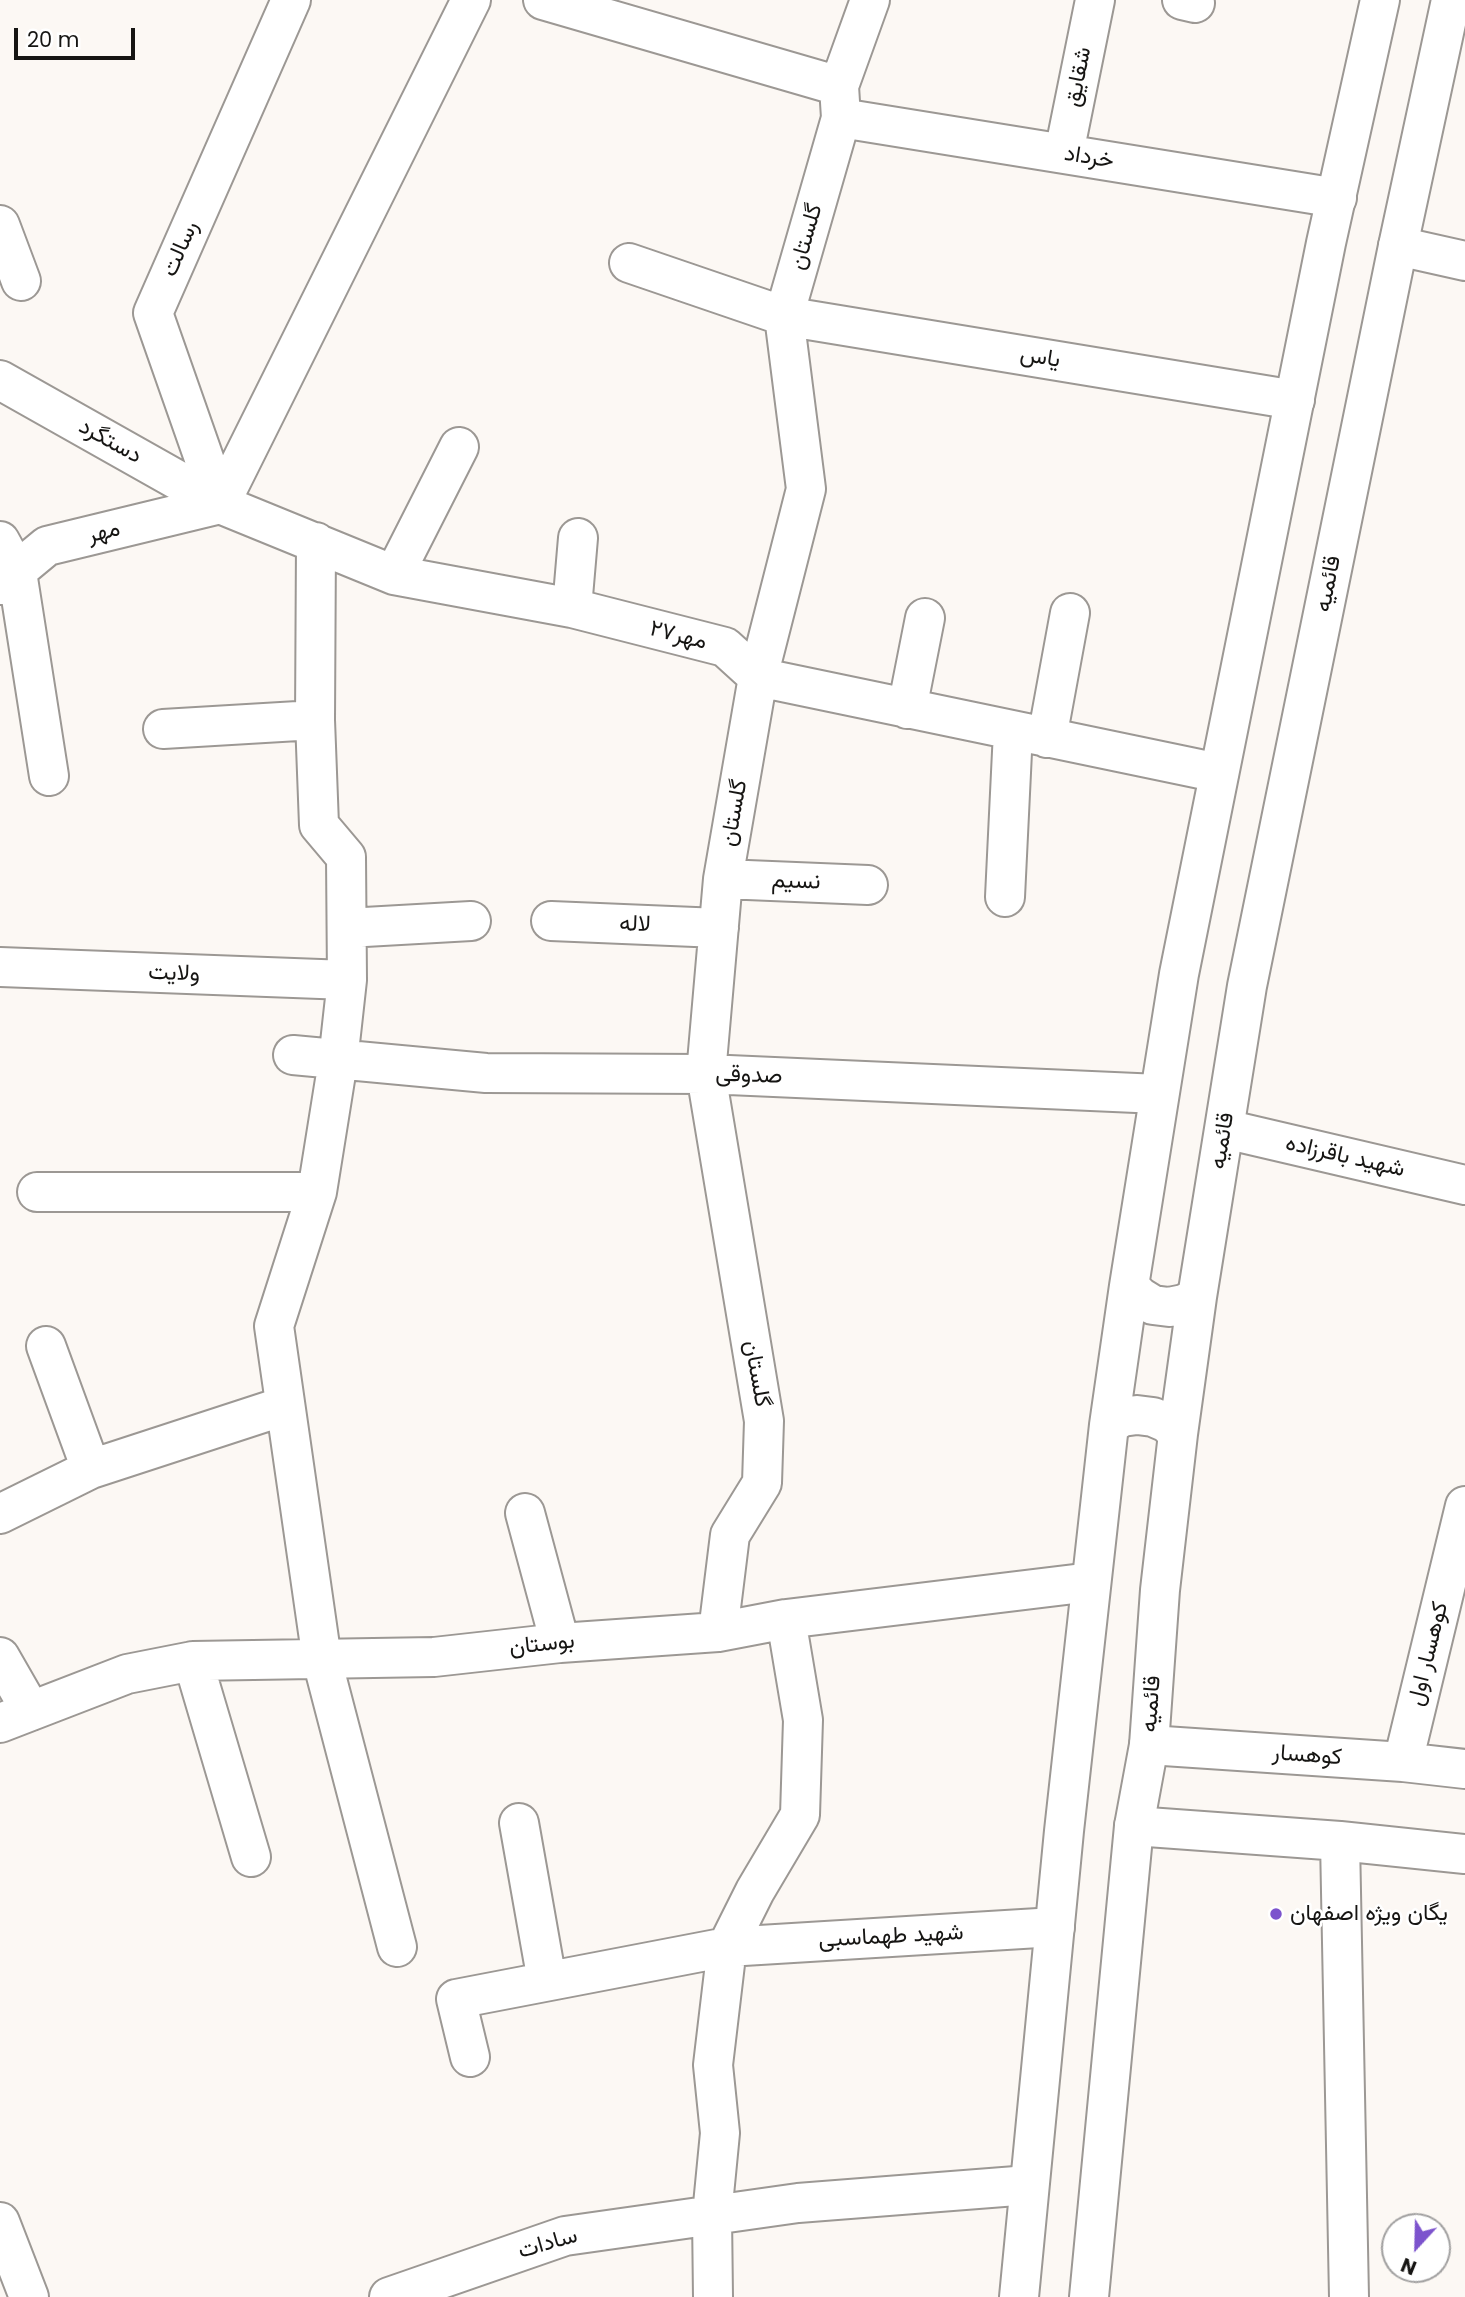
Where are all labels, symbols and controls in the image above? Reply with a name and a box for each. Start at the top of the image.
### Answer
scale bar [18,14,138,58]
text: 20 m [27,25,80,54]
street label: شقایق [1060,45,1098,109]
street label: خرداد [1062,140,1116,176]
street label: گلستان [784,201,830,273]
street label: رسالت [157,217,205,281]
street label: یاس [1018,341,1062,375]
street label: دستگرد [74,413,146,471]
street label: مهر [85,516,123,550]
street label: قائمیه [1310,553,1348,615]
street label: مهر۲۷ [646,616,710,656]
street label: گلستان [716,777,754,849]
street label: نسیم [771,867,821,897]
street label: لاله [619,911,651,939]
street label: ولایت [148,959,200,989]
street label: صدوقی [715,1061,783,1091]
street label: قائمیه [1205,1111,1241,1171]
street label: شهید باقرزاده [1283,1130,1407,1184]
street label: گلستان [737,1338,775,1410]
street label: کوهسار اول [1403,1599,1455,1709]
street label: بوستان [508,1628,576,1662]
street label: قائمیه [1136,1675,1168,1733]
street label: کوهسار [1271,1740,1343,1772]
place label: یگان ویژه اصفهان [1290,1900,1448,1928]
marker: یگان ویژه اصفهان [1268,1906,1284,1922]
street label: شهید طهماسبی [818,1919,964,1955]
north arrow [1381,2213,1451,2283]
street label: سادات [515,2222,581,2266]
text: N [1397,2251,1420,2281]

